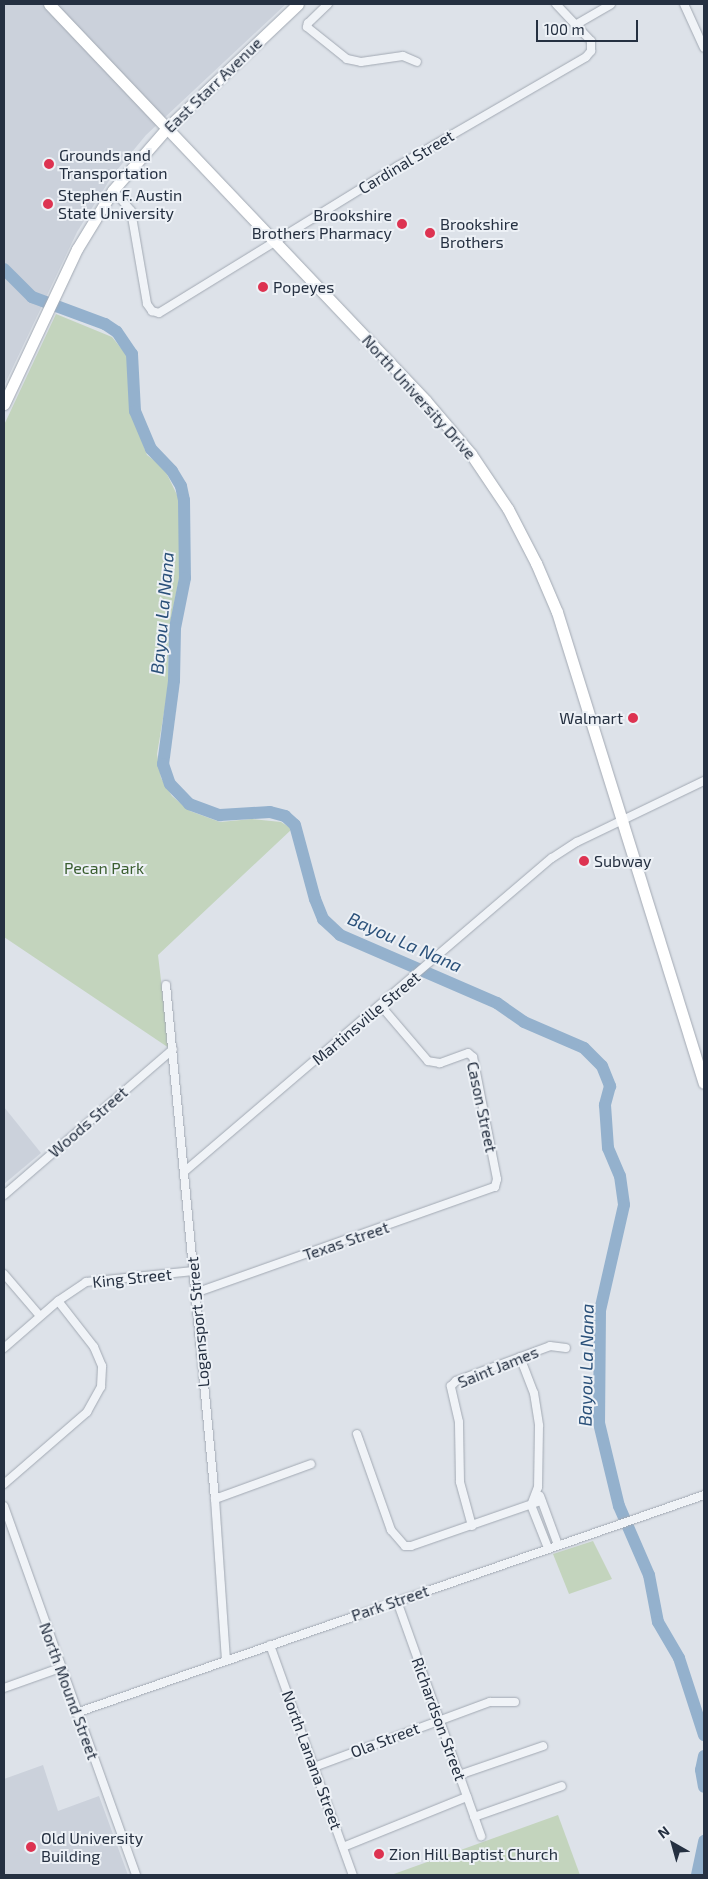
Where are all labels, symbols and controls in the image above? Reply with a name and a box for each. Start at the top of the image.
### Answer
scale bar [538,10,640,42]
text: 100 m [544,20,585,38]
street label: East Starr Avenue [160,33,266,137]
street label: Cardinal Street [355,126,457,198]
place label: Grounds and Transportation [59,145,168,183]
marker: Grounds and Transportation [43,158,55,170]
place label: Stephen F. Austin State University [58,185,183,223]
marker: Stephen F. Austin State University [42,198,54,210]
place label: Brookshire Brothers Pharmacy [252,205,392,243]
place label: Brookshire Brothers [440,214,519,252]
marker: Brookshire Brothers Pharmacy [396,218,408,230]
marker: Brookshire Brothers [424,227,436,239]
place label: Popeyes [273,277,334,297]
marker: Popeyes [257,281,269,293]
street label: North University Drive [358,331,480,463]
water label: Bayou La Nana [146,551,178,675]
place label: Walmart [559,708,623,728]
marker: Walmart [627,712,639,724]
place label: Subway [594,851,652,871]
marker: Subway [578,855,590,867]
park label: Pecan Park [64,858,144,878]
water label: Bayou La Nana [345,907,465,977]
street label: Martinsville Street [308,967,424,1069]
street label: Cason Street [463,1060,501,1154]
street label: Woods Street [45,1082,131,1162]
street label: Texas Street [301,1217,391,1265]
street label: Logansport Street [183,1256,213,1388]
street label: King Street [91,1264,173,1292]
water label: Bayou La Nana [574,1303,598,1427]
street label: Saint James [455,1342,541,1392]
street label: Park Street [349,1581,431,1625]
street label: North Mound Street [35,1620,103,1762]
street label: Richardson Street [408,1655,470,1783]
street label: North Lanana Street [278,1688,346,1832]
street label: Ola Street [348,1718,422,1762]
north arrow [648,1819,698,1869]
text: N [654,1822,673,1842]
place label: Old University Building [41,1828,143,1866]
marker: Old University Building [25,1841,37,1853]
place label: Zion Hill Baptist Church [389,1844,558,1864]
marker: Zion Hill Baptist Church [373,1848,385,1860]

